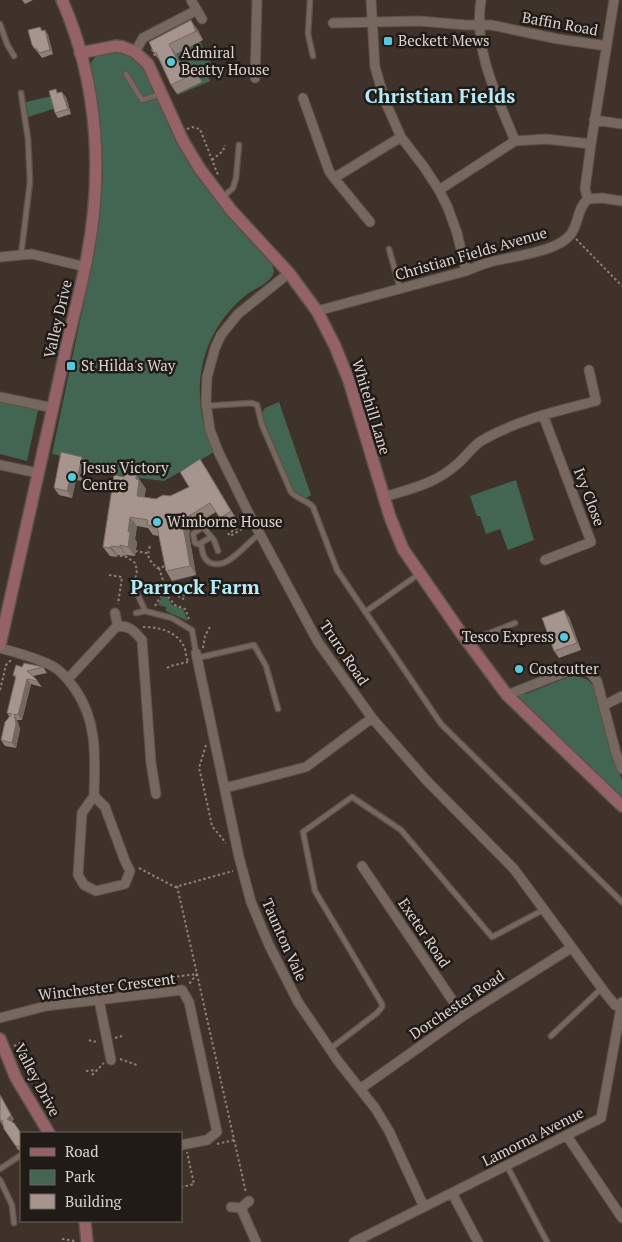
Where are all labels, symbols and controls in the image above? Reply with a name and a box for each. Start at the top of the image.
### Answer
street label: Baffin Road [521,6,600,40]
place label: Beckett Mews [398,30,490,50]
marker: Beckett Mews [382,35,394,47]
place label: Admiral Beatty House [181,42,270,79]
marker: Admiral Beatty House [165,56,177,68]
district label: Christian Fields [365,82,515,109]
street label: Christian Fields Avenue [392,222,549,284]
street label: Valley Drive [38,278,76,360]
place label: St Hilda's Way [81,355,176,375]
street label: Whitehill Lane [348,357,396,457]
marker: St Hilda's Way [65,360,77,372]
place label: Jesus Victory Centre [82,457,169,494]
street label: Ivy Close [570,465,610,529]
marker: Jesus Victory Centre [66,471,78,483]
place label: Wimborne House [167,511,283,531]
marker: Wimborne House [151,516,163,528]
district label: Parrock Farm [130,573,260,600]
street label: Truro Road [316,616,374,689]
place label: Tesco Express [462,626,554,646]
marker: Tesco Express [558,631,570,643]
place label: Costcutter [529,658,599,678]
marker: Costcutter [513,663,525,675]
street label: Exeter Road [394,894,455,971]
street label: Taunton Vale [258,895,312,984]
street label: Dorchester Road [405,965,508,1043]
street label: Winchester Crescent [37,968,177,1004]
street label: Valley Drive [10,1040,65,1120]
street label: Lamorna Avenue [478,1102,587,1170]
legend [20,1132,182,1222]
text: Road [65,1141,98,1161]
text: Park [65,1166,95,1186]
text: Building [65,1191,123,1211]

